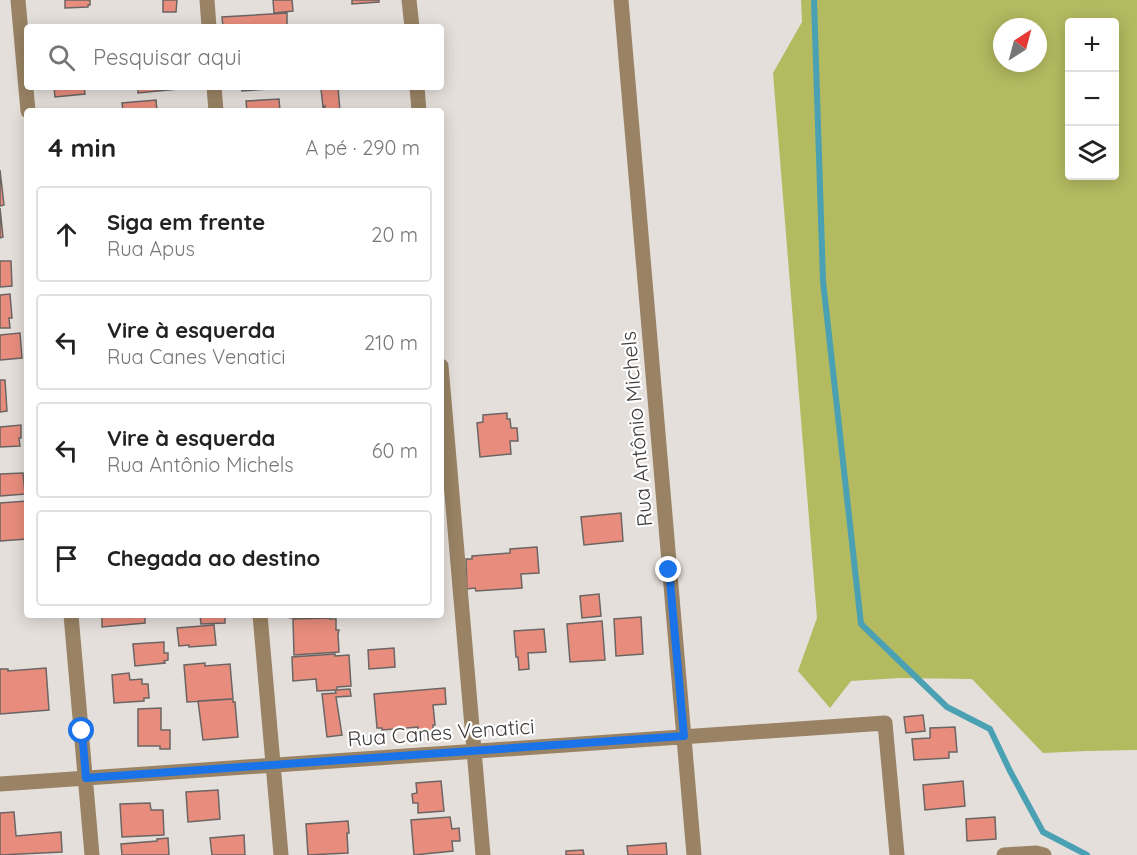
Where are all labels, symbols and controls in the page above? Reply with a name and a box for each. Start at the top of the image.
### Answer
north arrow [993,18,1047,72]
map controls [1065,18,1119,180]
button: + [1065,18,1119,72]
search box [24,24,444,90]
icon: search [45,41,78,74]
text: Pesquisar aqui [93,43,241,71]
button: − [1065,72,1119,126]
button: layers [1065,126,1119,180]
text: 4 min [48,131,116,164]
text: A pé · 290 m [306,135,420,160]
text: Siga em frente [107,208,265,236]
icon: ahead [50,218,83,251]
text: 20 m [371,222,418,247]
text: Rua Apus [107,236,195,261]
text: Vire à esquerda [107,316,275,344]
icon: left [50,326,83,359]
text: 210 m [364,330,418,355]
street label: Rua Antônio Michels [615,330,657,528]
text: Rua Canes Venatici [107,344,286,369]
text: Vire à esquerda [107,424,275,452]
icon: left [50,434,83,467]
text: 60 m [372,438,418,463]
text: Rua Antônio Michels [107,452,294,477]
icon: arrive [50,542,83,575]
text: Chegada ao destino [107,544,320,572]
route end [655,556,681,582]
street label: Rua Canes Venatici [347,712,535,752]
route start [68,717,94,743]

